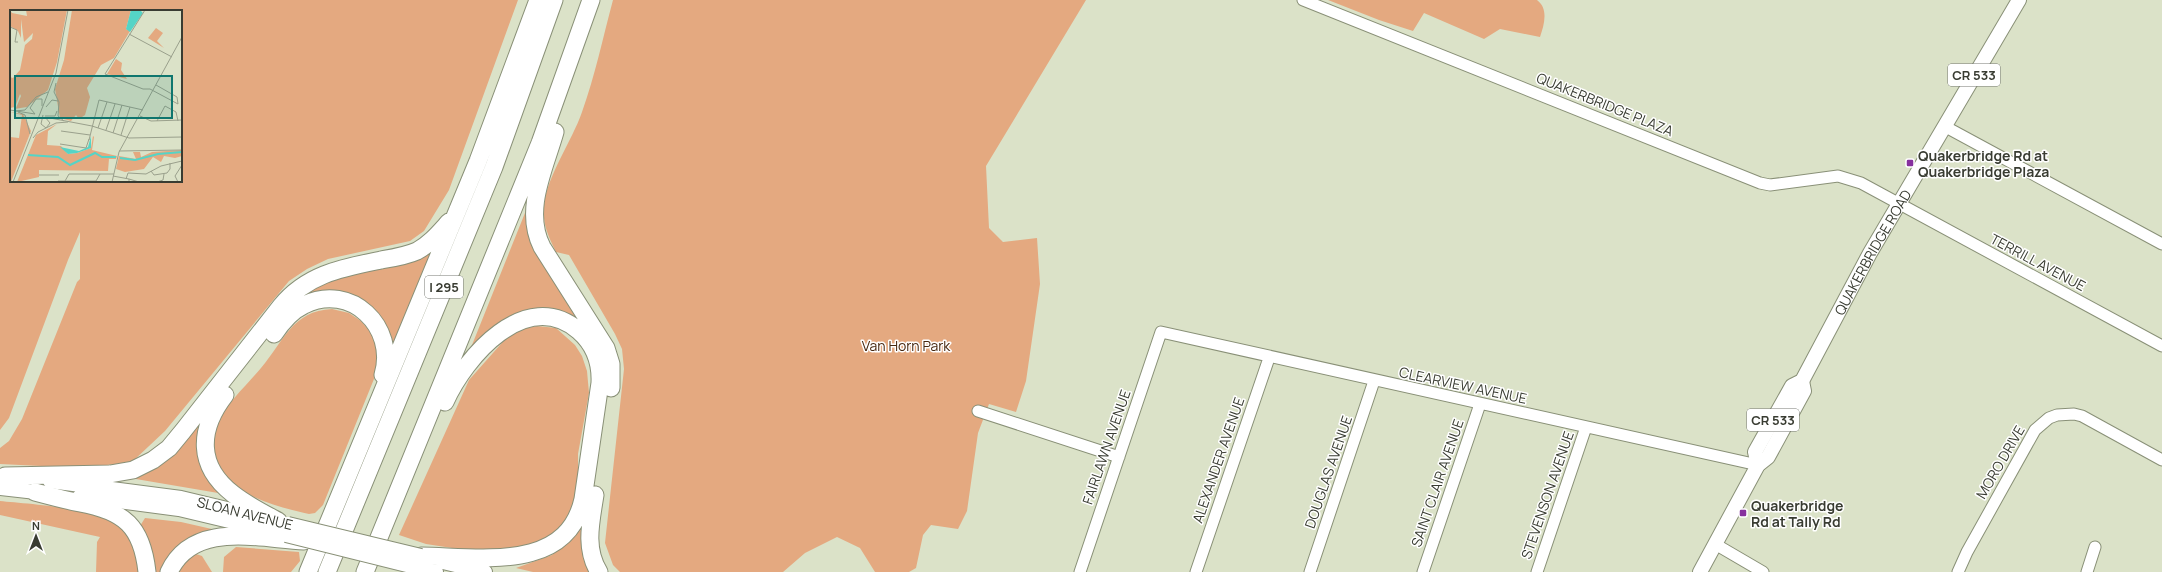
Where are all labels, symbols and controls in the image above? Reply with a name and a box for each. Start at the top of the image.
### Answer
inset map [10,10,182,182]
road number: CR 533 [1948,64,2000,86]
street label: QUAKERBRIDGE PLAZA [1534,68,1676,140]
place label: Quakerbridge Rd at Quakerbridge Plaza [1918,146,2049,181]
marker: Quakerbridge Rd at Quakerbridge Plaza [1905,158,1915,168]
street label: QUAKERBRIDGE ROAD [1829,186,1915,318]
street label: TERRILL AVENUE [1987,229,2089,295]
road number: I 295 [425,276,463,298]
park label: Van Horn Park [862,336,951,355]
street label: CLEARVIEW AVENUE [1397,362,1529,408]
street label: FAIRLAWN AVENUE [1077,387,1135,507]
street label: ALEXANDER AVENUE [1188,395,1248,525]
road number: CR 533 [1747,409,1799,431]
street label: DOUGLAS AVENUE [1300,413,1356,531]
street label: SAINT CLAIR AVENUE [1406,417,1468,549]
street label: MORO DRIVE [1971,422,2029,502]
street label: STEVENSON AVENUE [1516,429,1578,561]
street label: SLOAN AVENUE [195,492,295,534]
place label: Quakerbridge Rd at Tally Rd [1751,496,1844,531]
marker: Quakerbridge Rd at Tally Rd [1738,508,1748,518]
north arrow [16,516,56,556]
text: N [32,518,40,533]

